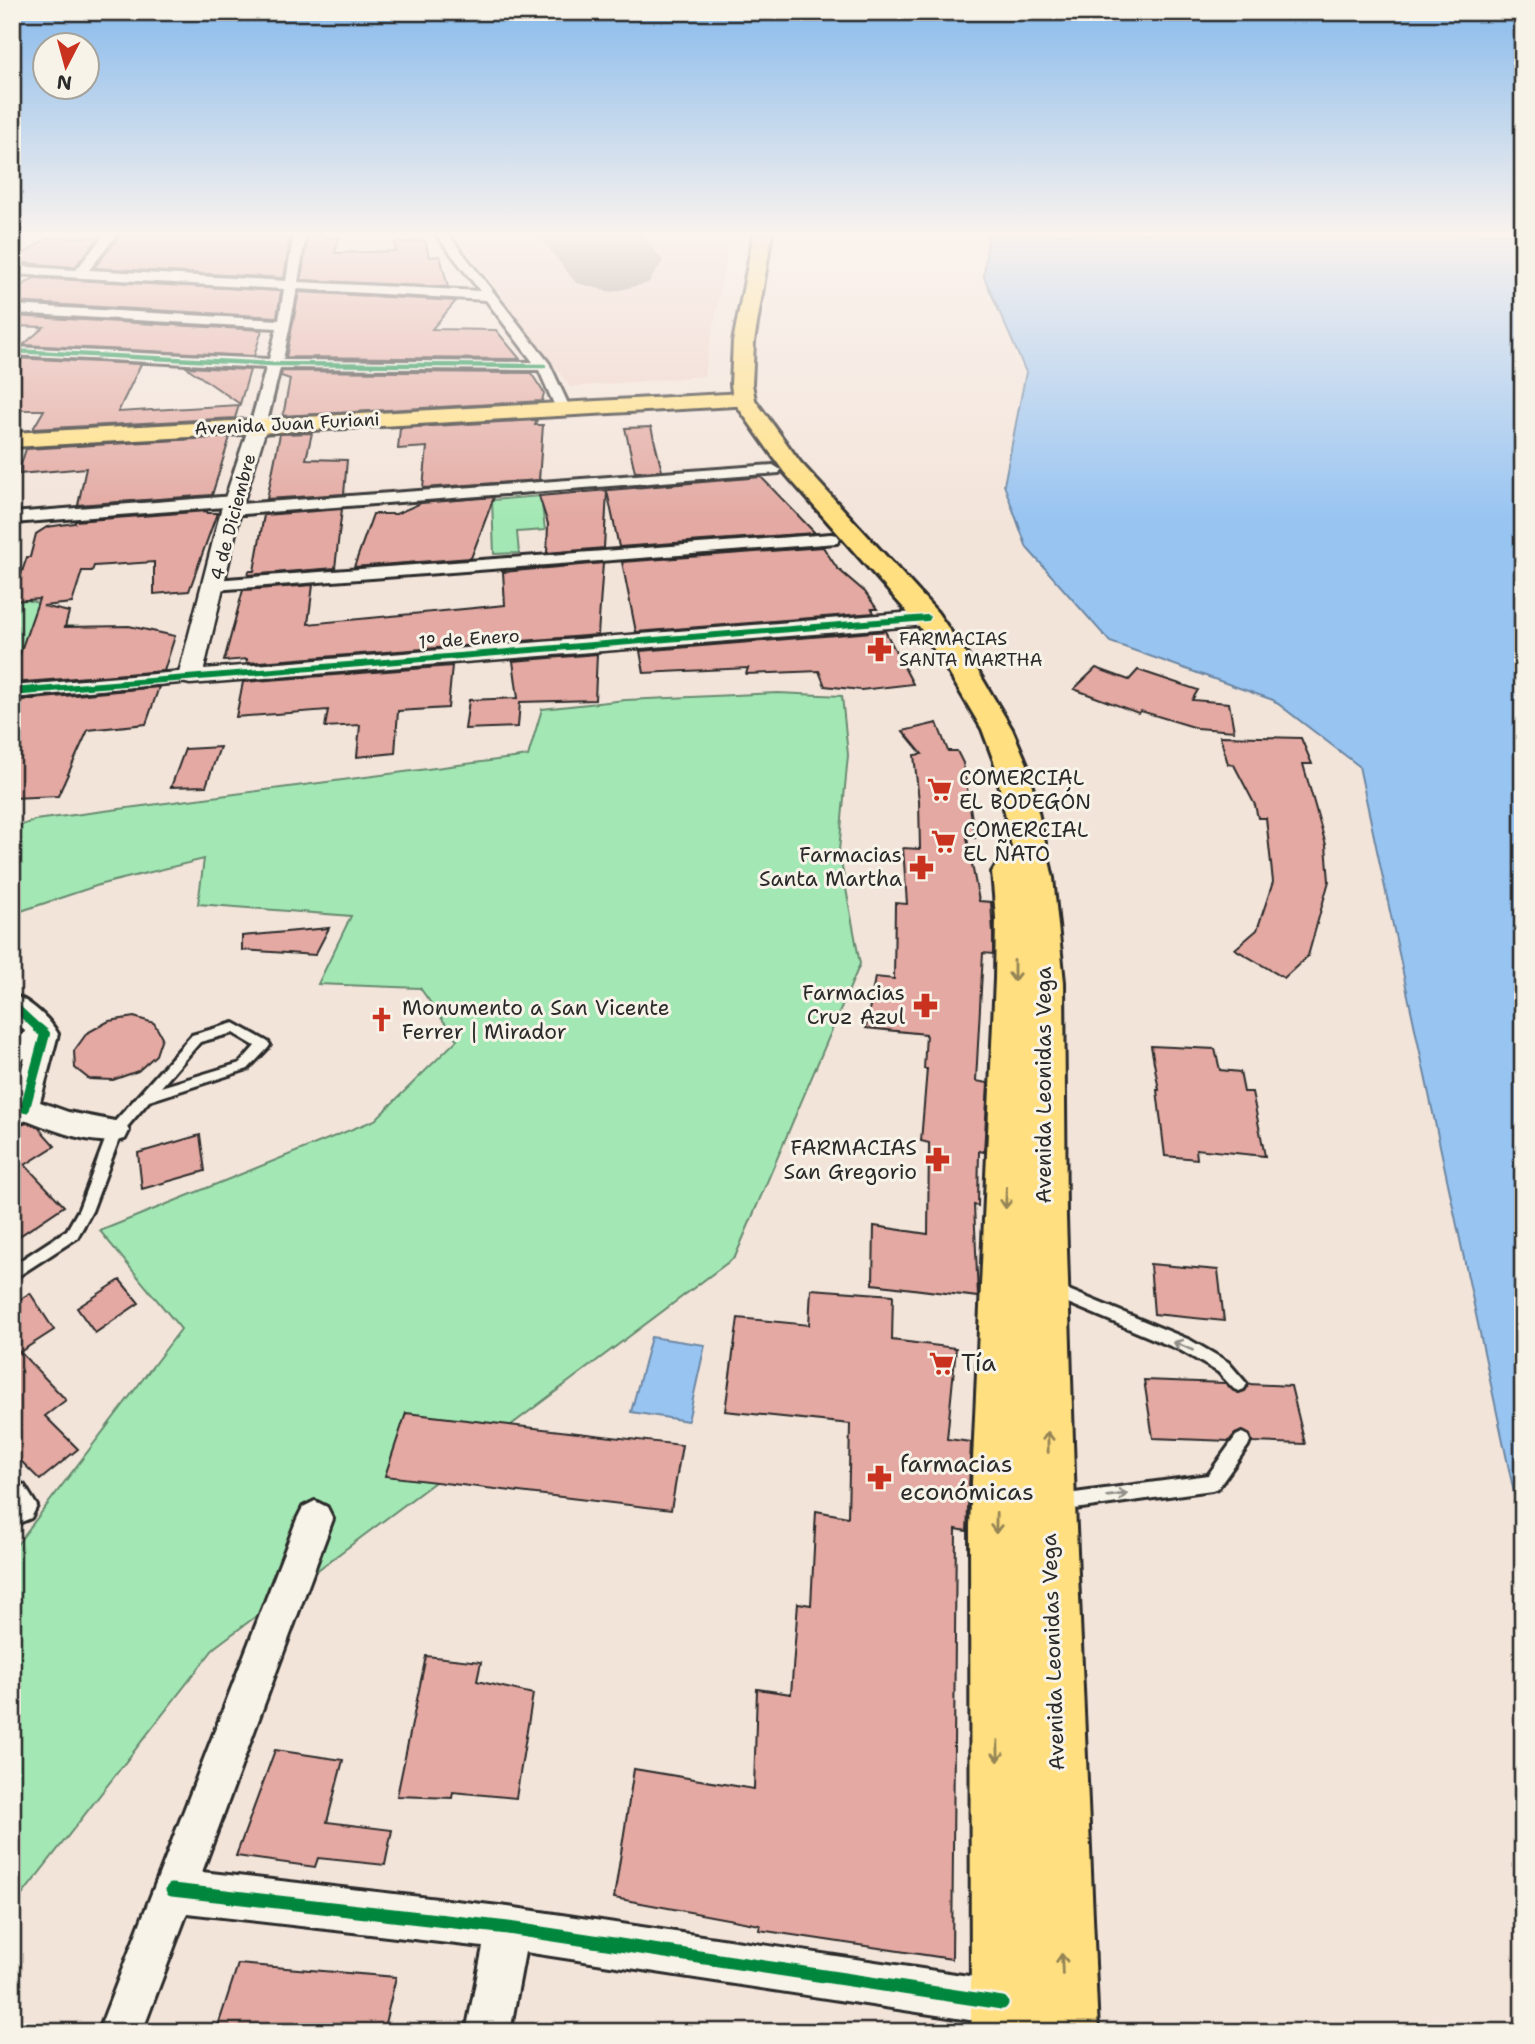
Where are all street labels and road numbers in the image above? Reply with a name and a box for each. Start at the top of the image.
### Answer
street label: Avenida Juan Furiani [194,407,380,441]
street label: 4 de Diciembre [205,451,261,583]
street label: 1º de Enero [418,624,520,654]
street label: Avenida Leonidas Vega [1030,966,1058,1204]
street label: Avenida Leonidas Vega [1035,1533,1071,1771]

